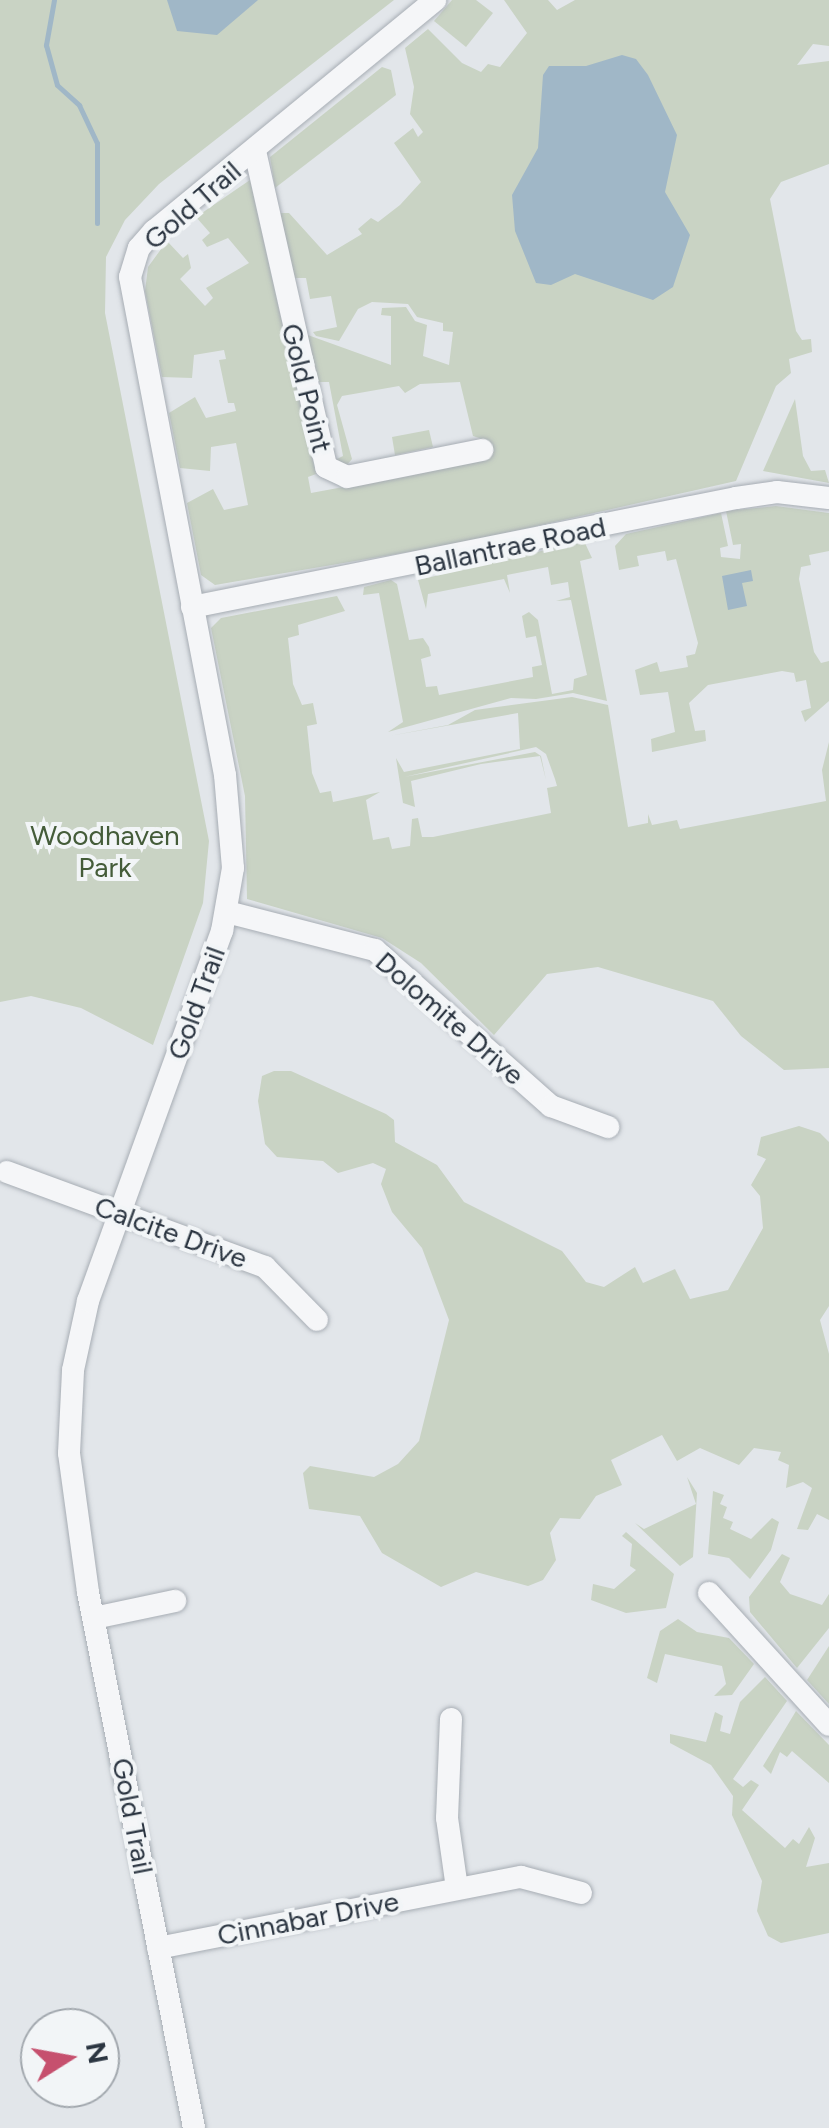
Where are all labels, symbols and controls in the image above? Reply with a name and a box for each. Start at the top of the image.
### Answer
street label: Gold Trail [137,154,247,256]
street label: Gold Point [275,320,339,456]
street label: Ballantrae Road [411,509,609,583]
park label: Woodhaven Park [30,818,180,884]
street label: Gold Trail [160,942,232,1064]
street label: Dolomite Drive [369,944,531,1092]
street label: Calcite Drive [90,1189,252,1275]
street label: Gold Trail [105,1755,161,1877]
street label: Cinnabar Drive [214,1884,402,1952]
north arrow [20,2008,120,2108]
text: N [79,2039,116,2067]

